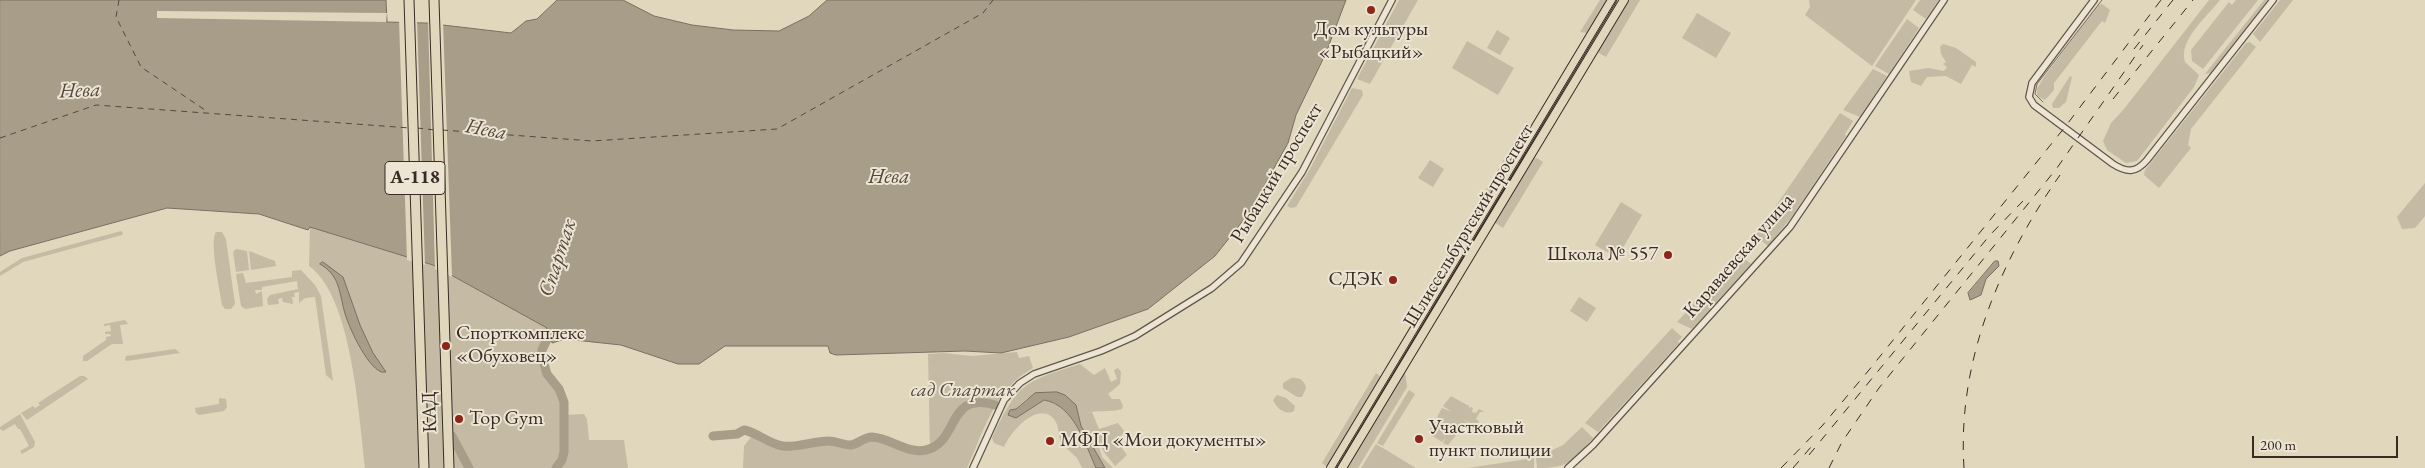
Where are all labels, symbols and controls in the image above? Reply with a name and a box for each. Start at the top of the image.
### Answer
marker: Дом культуры «Рыбацкий» [1365,4,1377,16]
place label: Дом культуры «Рыбацкий» [1314,18,1428,65]
water label: Нева [59,78,101,104]
street label: Рыбацкий проспект [1226,99,1328,247]
water label: Нева [463,114,509,146]
street label: Шлиссельбургский проспект [1399,120,1539,332]
road number: А-118 [385,162,445,194]
water label: Нева [868,164,910,190]
street label: Караваевская улица [1679,189,1799,323]
water label: Спартак [534,216,582,300]
place label: Школа № 557 [1547,243,1658,267]
marker: Школа № 557 [1662,249,1674,261]
place label: СДЭК [1328,268,1383,292]
marker: СДЭК [1387,274,1399,286]
place label: Спорткомплекс «Обуховец» [456,322,585,369]
marker: Спорткомплекс «Обуховец» [440,340,452,352]
park label: сад Спартак [911,379,1015,403]
street label: КАД [417,391,443,433]
place label: Top Gym [469,407,543,431]
marker: Top Gym [453,413,465,425]
place label: Участковый пункт полиции [1429,416,1551,463]
scale bar [2255,426,2401,458]
place label: МФЦ «Мои документы» [1060,429,1267,453]
marker: Участковый пункт полиции [1413,433,1425,445]
marker: МФЦ «Мои документы» [1044,435,1056,447]
text: 200 m [2260,435,2296,454]

